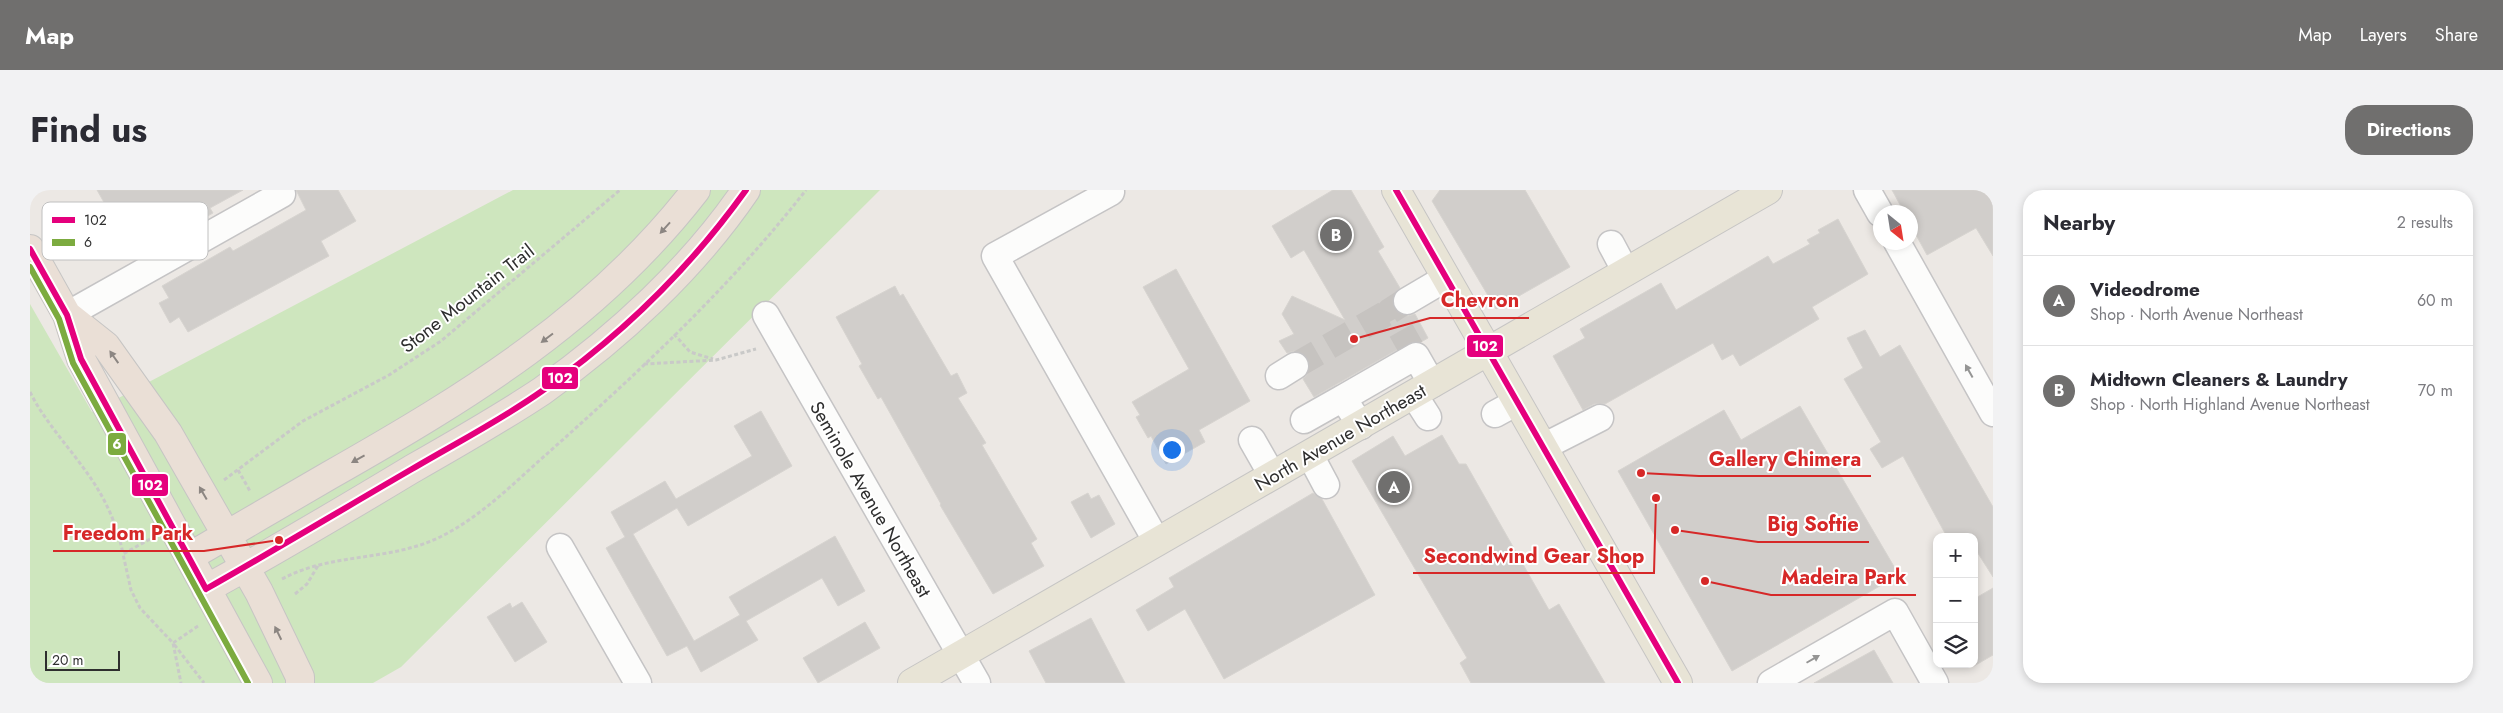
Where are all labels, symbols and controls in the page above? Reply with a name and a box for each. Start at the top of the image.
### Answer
text: Map [25,18,74,53]
text: Map [2298,22,2332,48]
text: Layers [2360,22,2407,48]
text: Share [2435,22,2478,48]
text: Find us [30,105,147,155]
button: Directions [2345,105,2473,155]
legend [42,202,208,260]
north arrow [1873,205,1918,250]
text: Nearby [2043,208,2115,238]
text: 102 [84,210,107,230]
text: 2 results [2397,211,2453,234]
pin: B [1320,216,1352,254]
one-way arrow [660,221,671,234]
text: 6 [84,232,92,252]
street label: Stone Mountain Trail [395,238,540,359]
text: Videodrome [2090,276,2200,303]
callout: Chevron [1430,283,1529,318]
text: Chevron [1441,286,1519,315]
text: A [2053,289,2065,312]
text: 60 m [2417,289,2453,312]
text: Shop · North Avenue Northeast [2090,303,2303,326]
one-way arrow [541,333,554,344]
line badge: 102 [1466,334,1504,358]
text: 102 [1472,336,1498,356]
one-way arrow [109,350,119,364]
one-way arrow [1965,363,1973,378]
line badge: 102 [541,366,579,390]
text: Midtown Cleaners & Laundry [2090,366,2348,393]
text: 102 [547,368,573,388]
street label: North Avenue Northeast [1250,379,1430,495]
text: B [2054,379,2064,402]
text: 70 m [2418,379,2453,402]
text: Shop · North Highland Avenue Northeast [2090,393,2370,416]
street label: Seminole Avenue Northeast [803,396,938,603]
line badge: 6 [107,432,127,456]
text: 6 [112,434,122,454]
your location [1159,437,1185,463]
callout: Gallery Chimera [1699,441,1871,476]
text: Gallery Chimera [1709,445,1861,474]
one-way arrow [351,455,364,464]
pin: A [1378,468,1410,506]
line badge: 102 [131,473,169,497]
text: 102 [137,475,163,495]
one-way arrow [198,486,207,500]
callout: Big Softie [1758,507,1869,542]
text: Big Softie [1767,510,1859,539]
callout: Freedom Park [53,516,204,551]
text: Freedom Park [63,519,194,548]
map controls [1933,533,1978,668]
button: + [1933,533,1978,578]
callout: Secondwind Gear Shop [1413,538,1654,573]
text: Secondwind Gear Shop [1424,542,1644,571]
callout: Madeira Park [1771,560,1916,595]
text: Madeira Park [1781,563,1907,592]
button: − [1933,578,1978,623]
button: layers [1933,623,1978,668]
one-way arrow [274,626,282,640]
scale bar [45,648,120,671]
text: 20 m [52,650,84,670]
one-way arrow [1806,655,1821,663]

